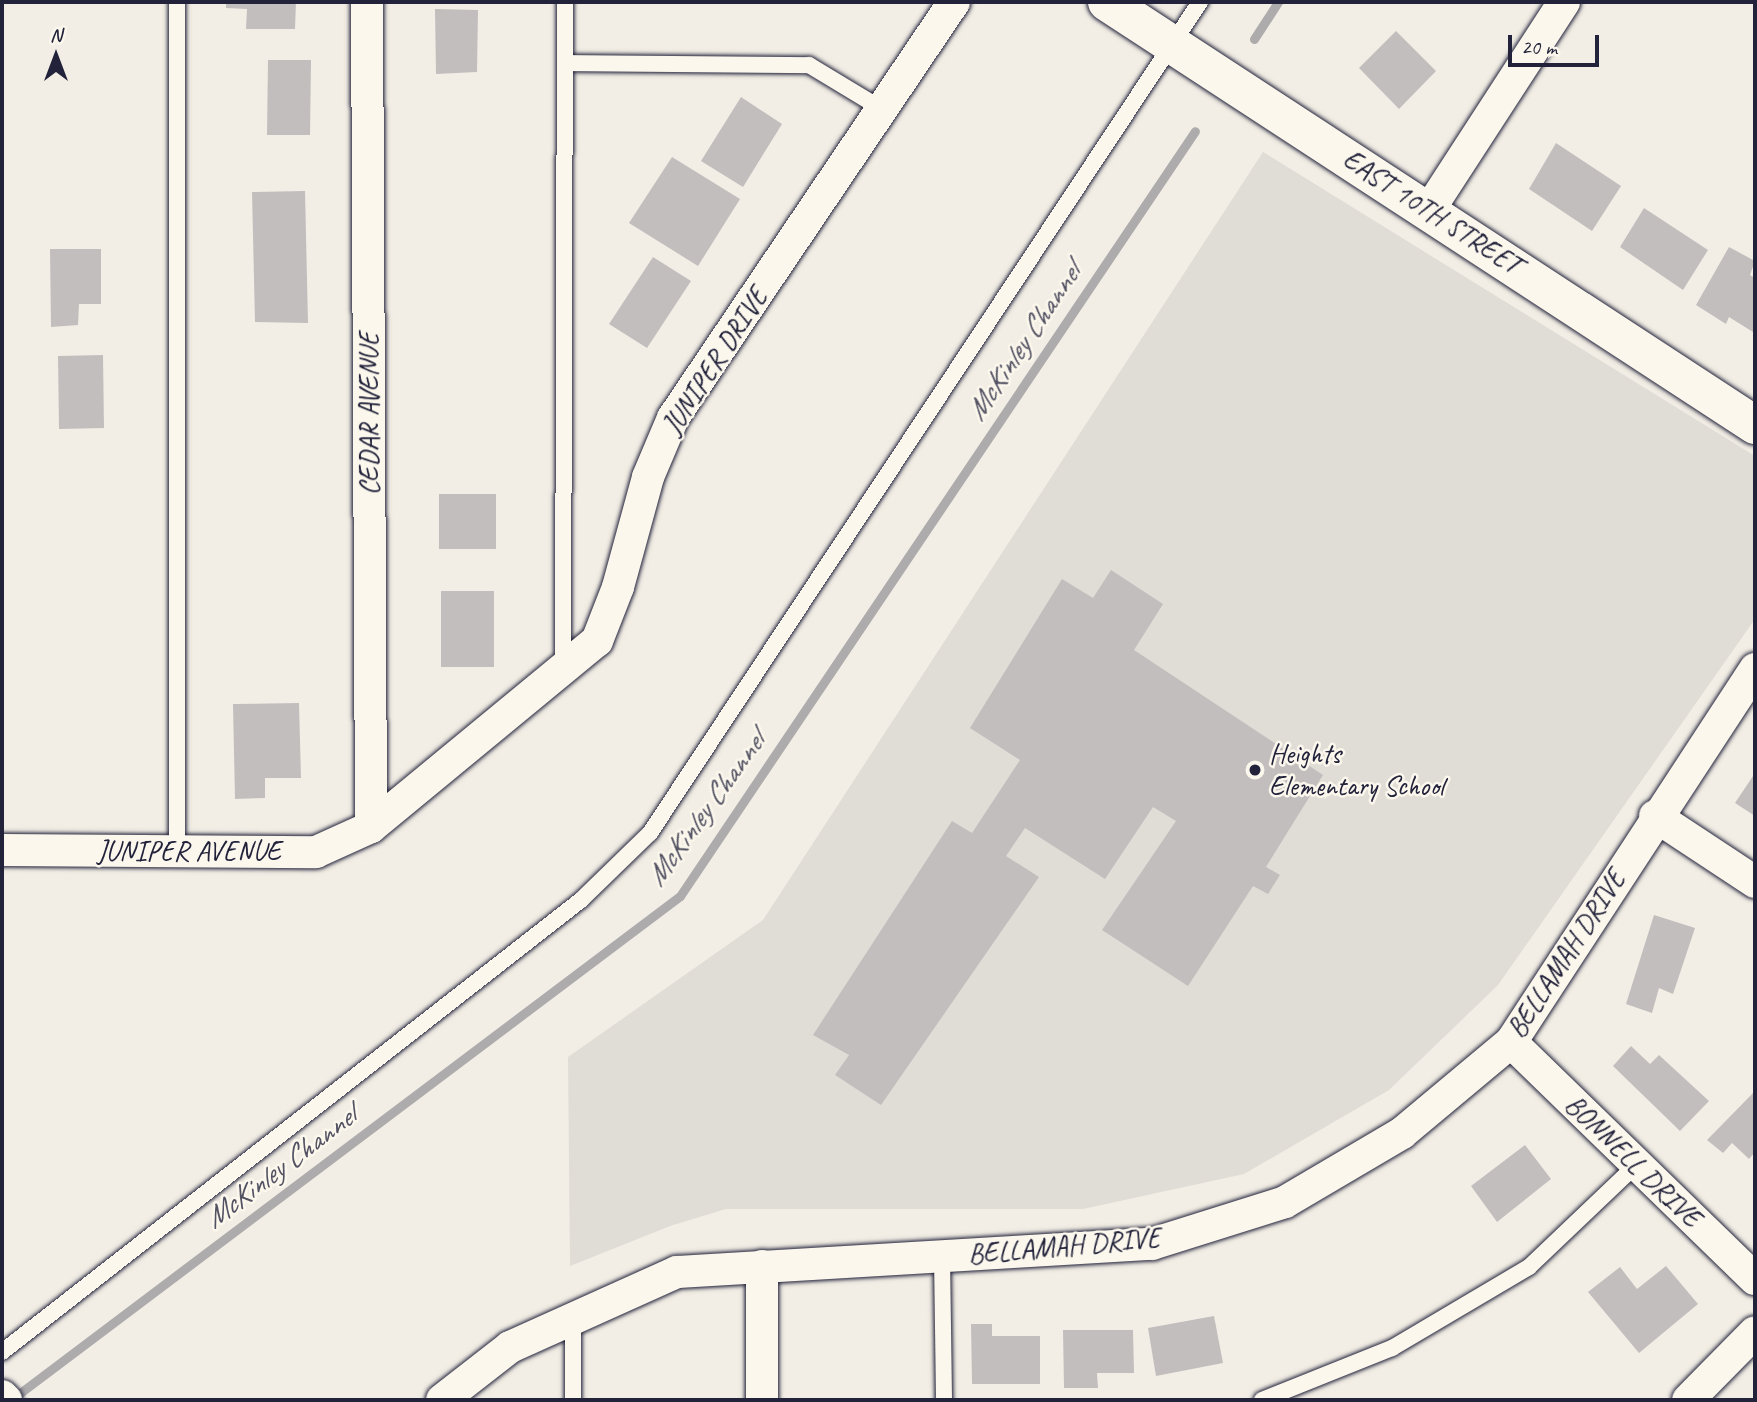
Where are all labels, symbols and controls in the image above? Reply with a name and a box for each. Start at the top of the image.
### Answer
north arrow [21,21,91,91]
scale bar [1512,21,1603,65]
text: N [50,23,62,47]
text: 20 m [1521,34,1557,60]
street label: EAST 10TH STREET [1337,142,1527,282]
water label: McKinley Channel [957,257,1089,427]
street label: JUNIPER DRIVE [655,281,775,441]
street label: CEDAR AVENUE [352,332,386,496]
water label: McKinley Channel [637,725,773,893]
place label: Heights Elementary School [1269,737,1444,803]
marker: Heights Elementary School [1247,762,1263,778]
street label: JUNIPER AVENUE [97,834,281,868]
street label: BELLAMAH DRIVE [1500,864,1632,1044]
street label: BONNELL DRIVE [1558,1088,1708,1234]
water label: McKinley Channel [197,1098,363,1236]
street label: BELLAMAH DRIVE [967,1221,1161,1271]

